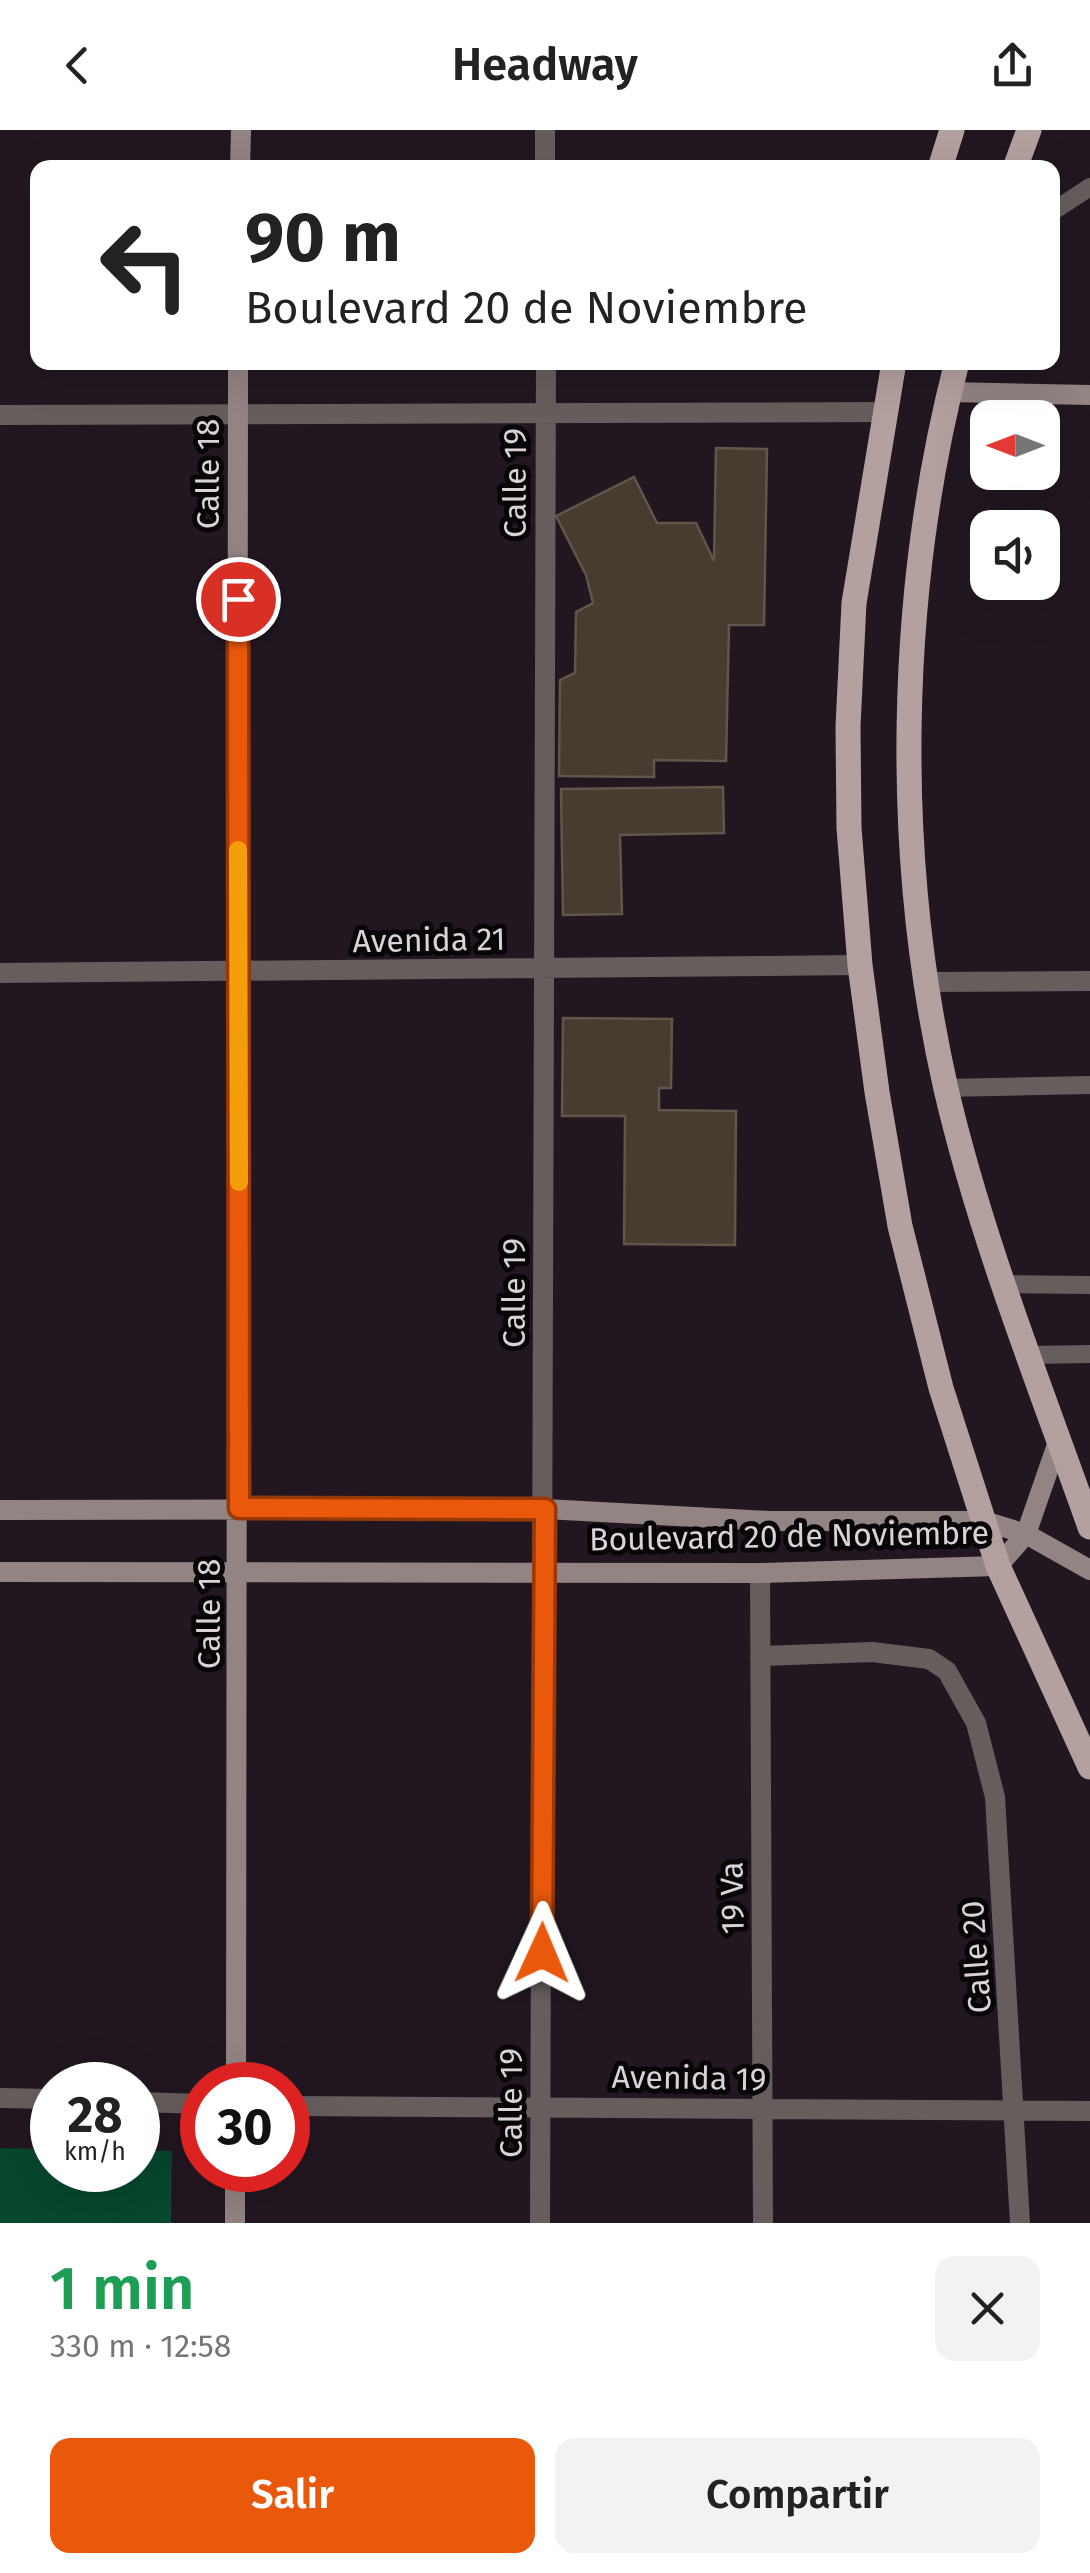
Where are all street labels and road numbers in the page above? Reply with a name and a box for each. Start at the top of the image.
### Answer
street label: Calle 18 [189,419,227,529]
street label: Calle 19 [496,428,534,538]
street label: Avenida 21 [352,920,506,960]
street label: Calle 19 [495,1238,533,1348]
street label: Boulevard 20 de Noviembre [589,1514,989,1558]
street label: Calle 18 [190,1559,228,1669]
street label: 19 Va [712,1861,752,1935]
street label: Calle 20 [953,1899,999,2015]
street label: Calle 19 [492,2048,530,2158]
street label: Avenida 19 [611,2058,767,2098]

